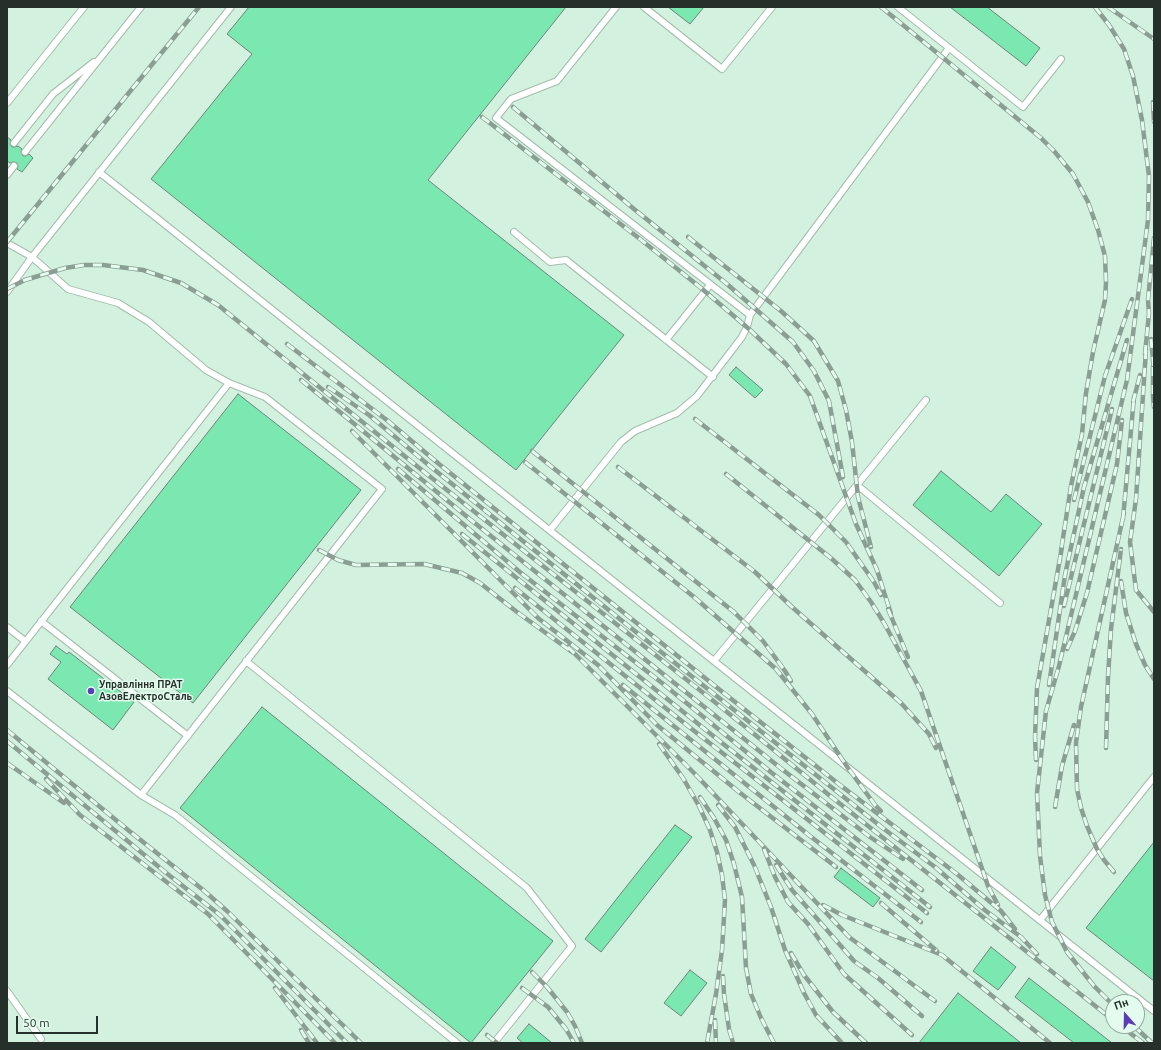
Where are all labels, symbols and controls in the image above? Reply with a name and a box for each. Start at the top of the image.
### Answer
place label: Управління ПРАТ АзовЕлектроСталь [99,679,192,702]
marker: Управління ПРАТ АзовЕлектроСталь [86,686,96,696]
north arrow [1105,994,1145,1034]
text: Пн [1112,996,1130,1012]
scale bar [18,1008,100,1034]
text: 50 m [23,1016,50,1029]

